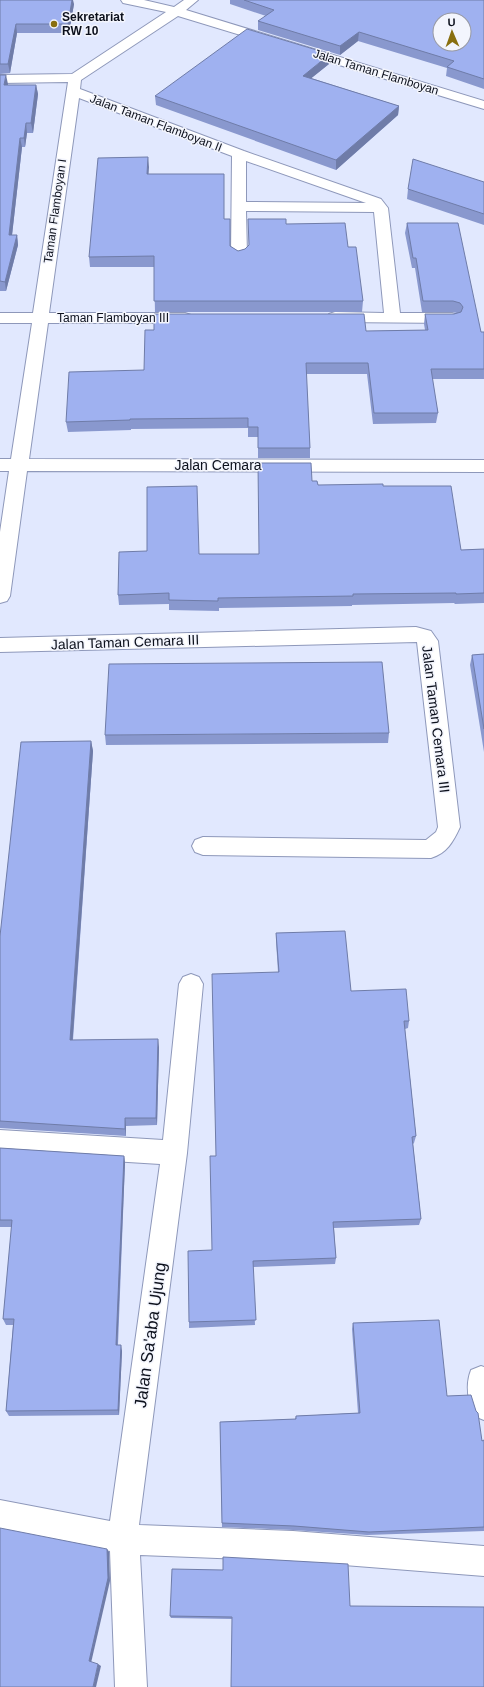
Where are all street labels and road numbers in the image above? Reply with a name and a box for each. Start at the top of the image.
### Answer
street label: Jalan Taman Flamboyan [312,46,440,98]
street label: Jalan Taman Flamboyan II [88,91,224,155]
street label: Taman Flamboyan I [41,158,69,264]
street label: Taman Flamboyan III [57,311,169,325]
street label: Jalan Cemara [174,457,262,473]
street label: Jalan Taman Cemara III [51,631,199,653]
street label: Jalan Taman Cemara III [419,644,453,794]
street label: Jalan Sa'aba Ujung [131,1261,170,1409]

